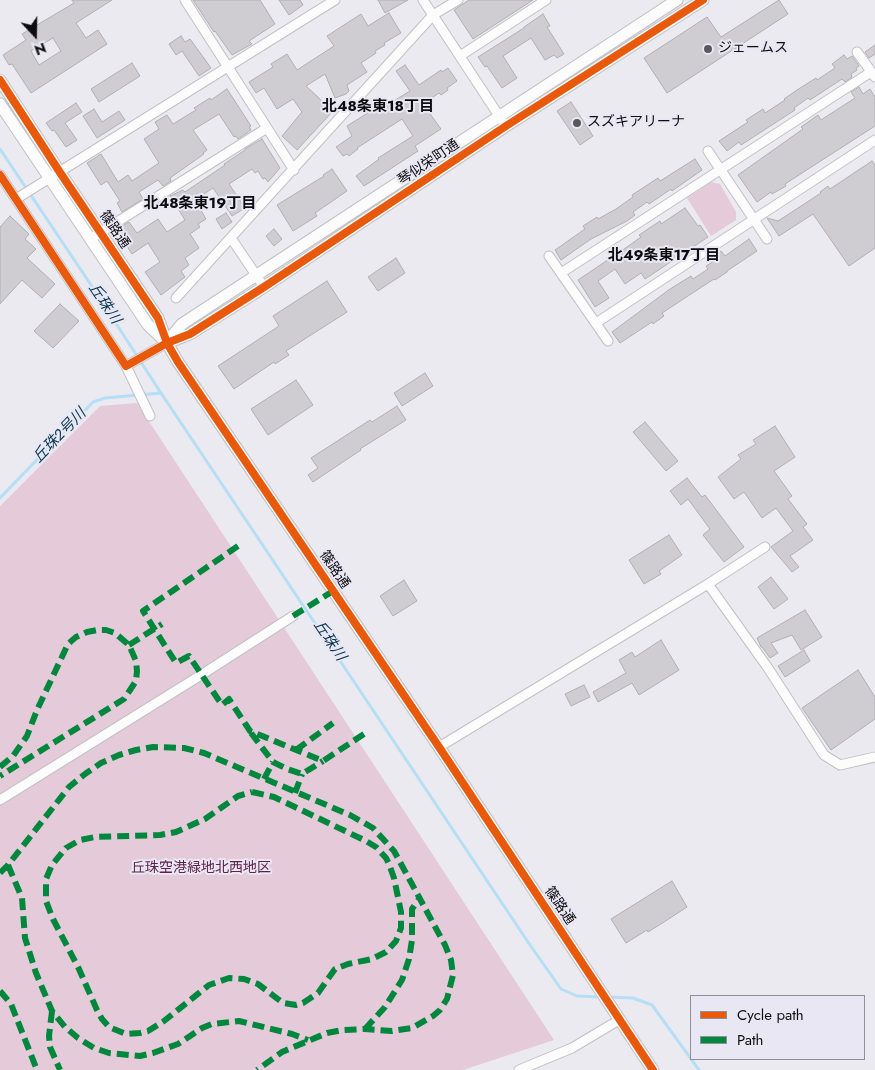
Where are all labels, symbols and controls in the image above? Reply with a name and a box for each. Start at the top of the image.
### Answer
north arrow [10,10,60,60]
text: N [32,38,49,60]
place label: ジェームス [718,41,788,57]
marker: ジェームス [702,43,714,55]
district label: 北48条東18丁目 [322,98,434,116]
place label: スズキアリーナ [587,115,685,131]
marker: スズキアリーナ [571,117,583,129]
street label: 琴似栄町通 [395,136,463,190]
district label: 北48条東19丁目 [144,195,256,213]
street label: 篠路通 [95,208,133,252]
district label: 北49条東17丁目 [608,247,720,265]
water label: 丘珠川 [84,280,124,328]
water label: 丘珠２号川 [30,405,90,467]
street label: 篠路通 [315,548,353,592]
water label: 丘珠川 [309,617,349,665]
park label: 丘珠空港緑地北西地区 [131,861,271,877]
street label: 篠路通 [540,884,578,928]
legend [690,995,865,1060]
text: Cycle path [737,1004,804,1026]
text: Path [737,1029,763,1051]

